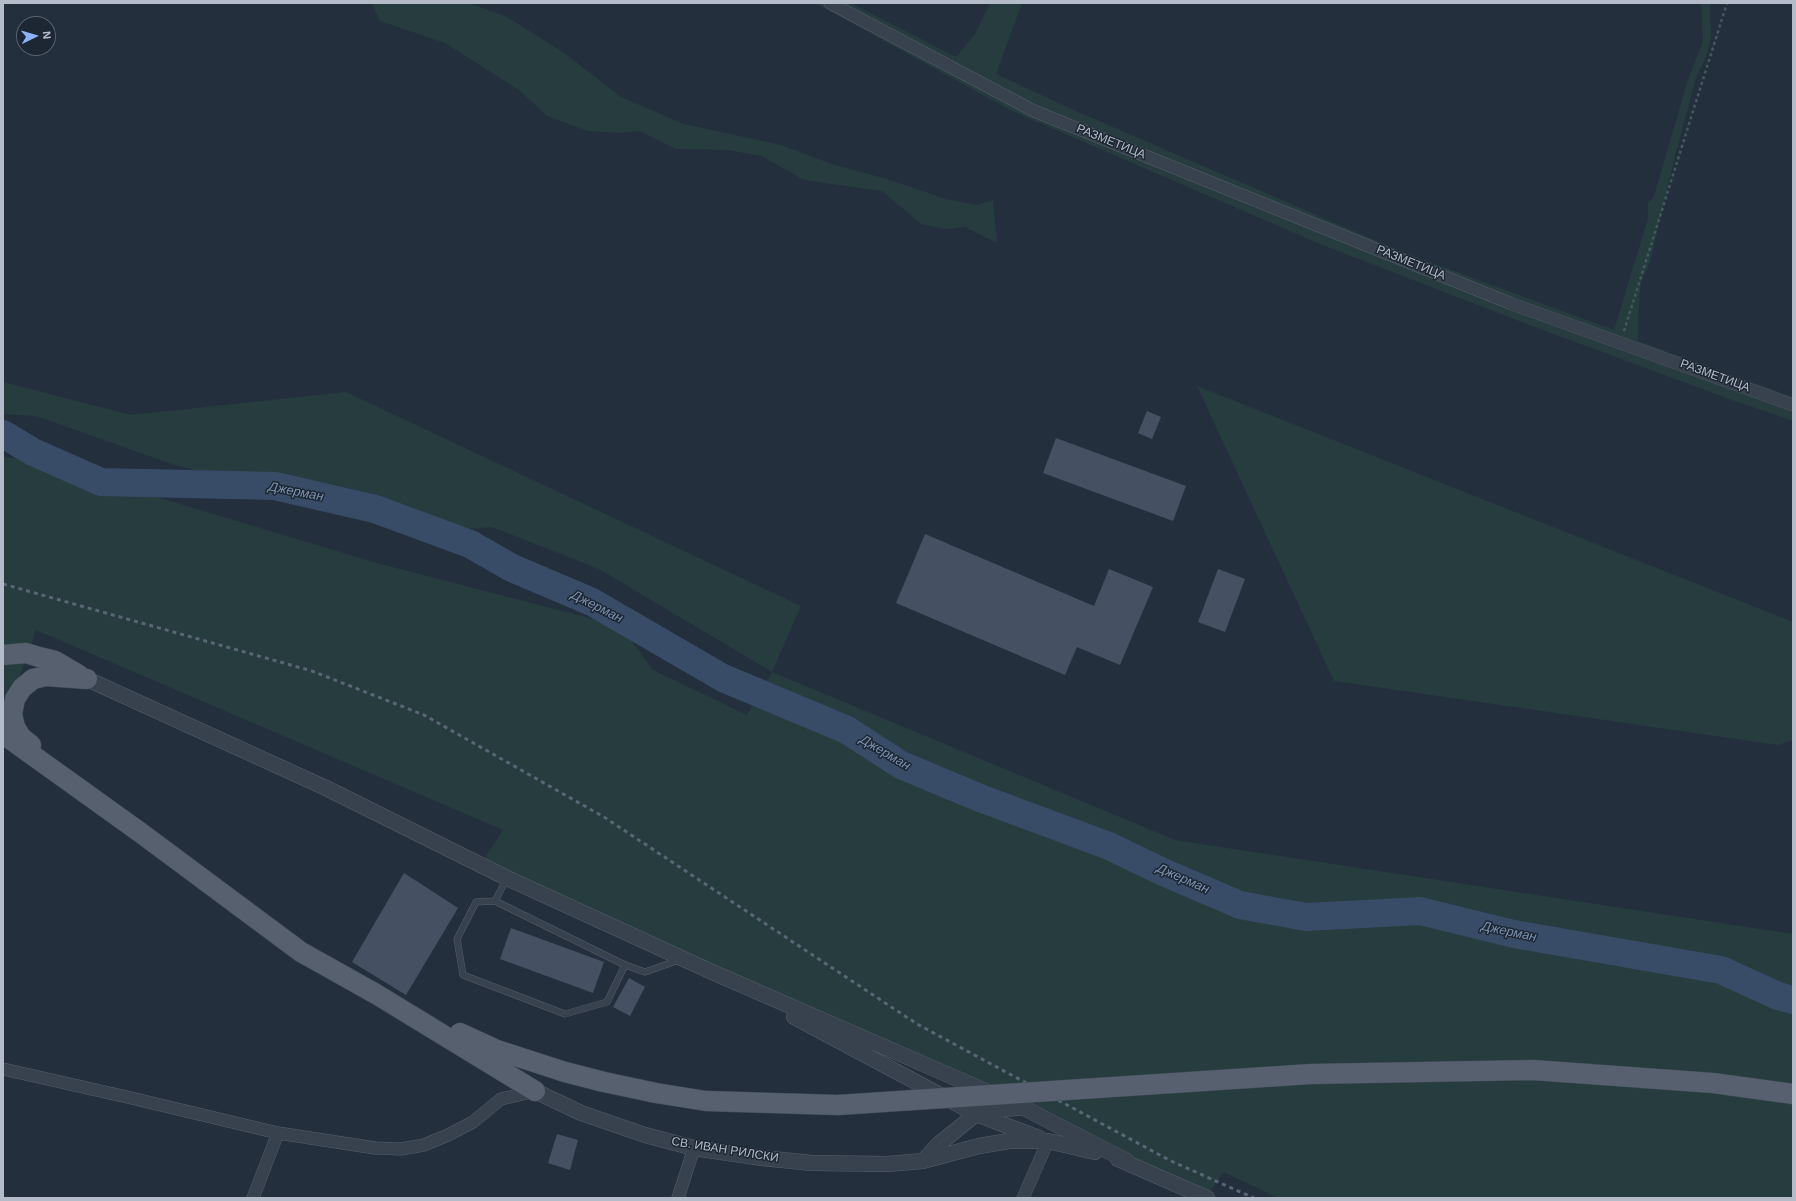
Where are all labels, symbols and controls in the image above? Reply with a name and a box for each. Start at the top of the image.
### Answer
north arrow [16,16,56,56]
text: N [41,31,53,40]
street label: РАЗМЕТИЦА [1074,122,1148,162]
street label: РАЗМЕТИЦА [1374,243,1448,283]
street label: РАЗМЕТИЦА [1678,357,1752,395]
water label: Джерман [267,479,325,505]
water label: Джерман [569,587,625,627]
water label: Джерман [857,732,913,774]
water label: Джерман [1154,861,1212,897]
water label: Джерман [1480,919,1538,945]
street label: СВ. ИВАН РИЛСКИ [670,1134,780,1166]

